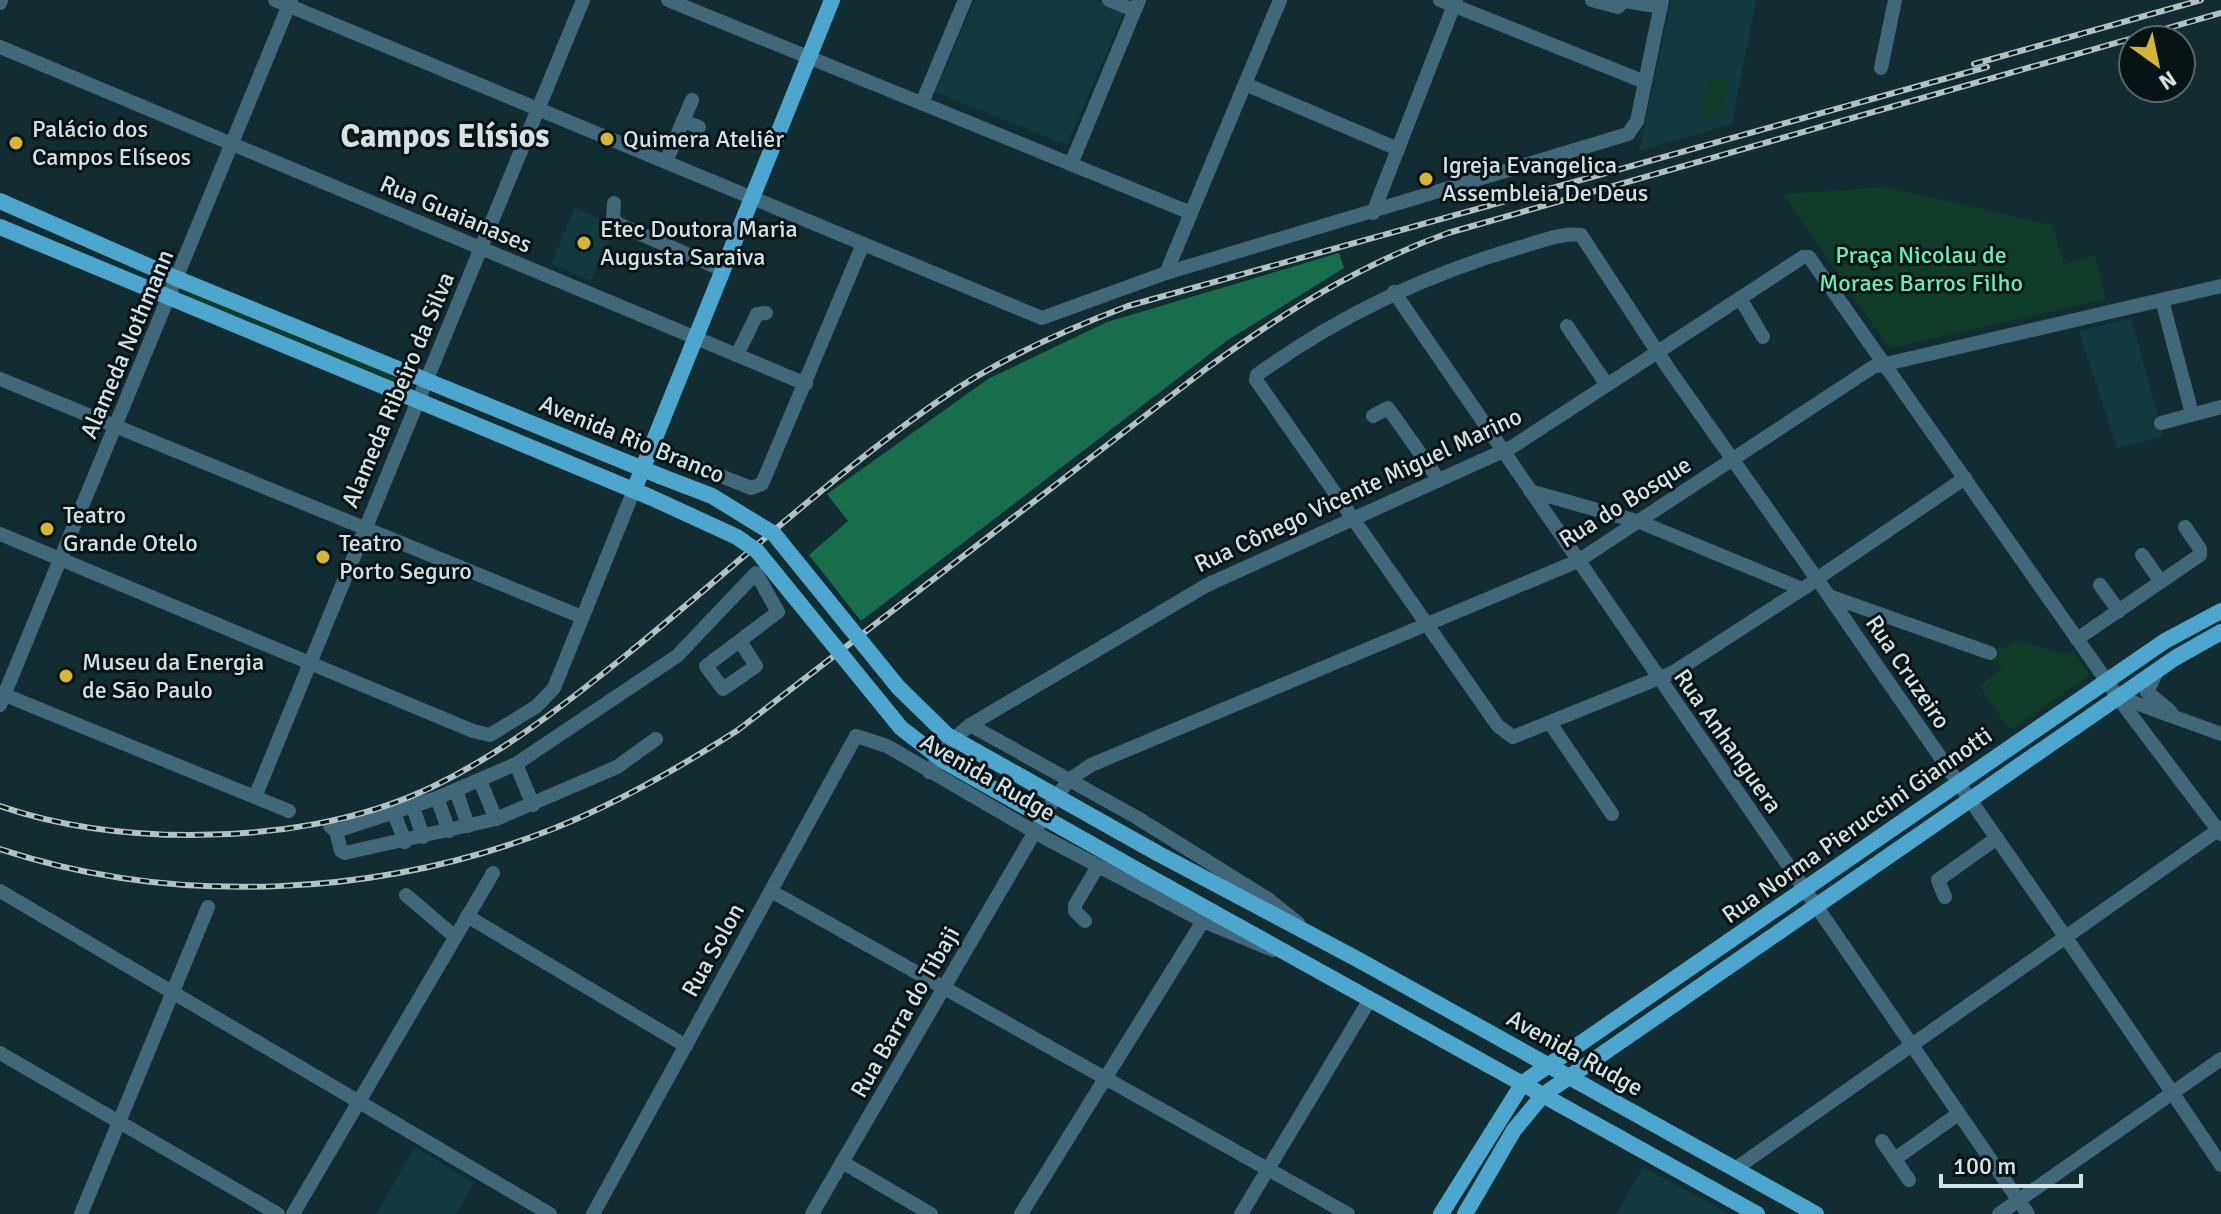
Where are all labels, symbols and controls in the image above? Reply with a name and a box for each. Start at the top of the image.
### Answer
north arrow [2117,24,2197,104]
text: N [2154,65,2181,96]
place label: Palácio dos Campos Elíseos [32,114,191,172]
district label: Campos Elísios [340,117,550,156]
place label: Quimera Ateliêr [623,124,784,154]
marker: Quimera Ateliêr [598,130,616,148]
marker: Palácio dos Campos Elíseos [7,134,25,152]
place label: Igreja Evangelica Assembleia De Deus [1442,150,1648,208]
street label: Rua Guaianases [375,169,537,259]
marker: Igreja Evangelica Assembleia De Deus [1417,170,1435,188]
place label: Etec Doutora Maria Augusta Saraiva [600,214,798,272]
marker: Etec Doutora Maria Augusta Saraiva [575,234,593,252]
park label: Praça Nicolau de Moraes Barros Filho [1819,240,2023,298]
street label: Alameda Nothmann [74,245,180,443]
street label: Alameda Ribeiro da Silva [335,268,461,512]
street label: Avenida Rio Branco [535,388,729,490]
street label: Rua Cônego Vicente Miguel Marino [1190,401,1526,579]
street label: Rua do Bosque [1553,449,1697,555]
place label: Teatro Grande Otelo [63,500,198,558]
marker: Teatro Grande Otelo [38,520,56,538]
place label: Teatro Porto Seguro [339,528,472,586]
marker: Teatro Porto Seguro [314,548,332,566]
street label: Rua Cruzeiro [1859,609,1957,735]
place label: Museu da Energia de São Paulo [82,647,264,705]
street label: Rua Anhanguera [1667,663,1789,819]
marker: Museu da Energia de São Paulo [57,667,75,685]
street label: Rua Norma Pieruccini Giannotti [1716,720,1998,930]
street label: Avenida Rudge [915,726,1061,828]
street label: Rua Solon [675,898,751,1002]
street label: Rua Barra do Tibaji [844,921,966,1103]
street label: Avenida Rudge [1502,1003,1648,1103]
scale bar [1941,1138,2081,1188]
text: 100 m [1953,1151,2016,1181]

